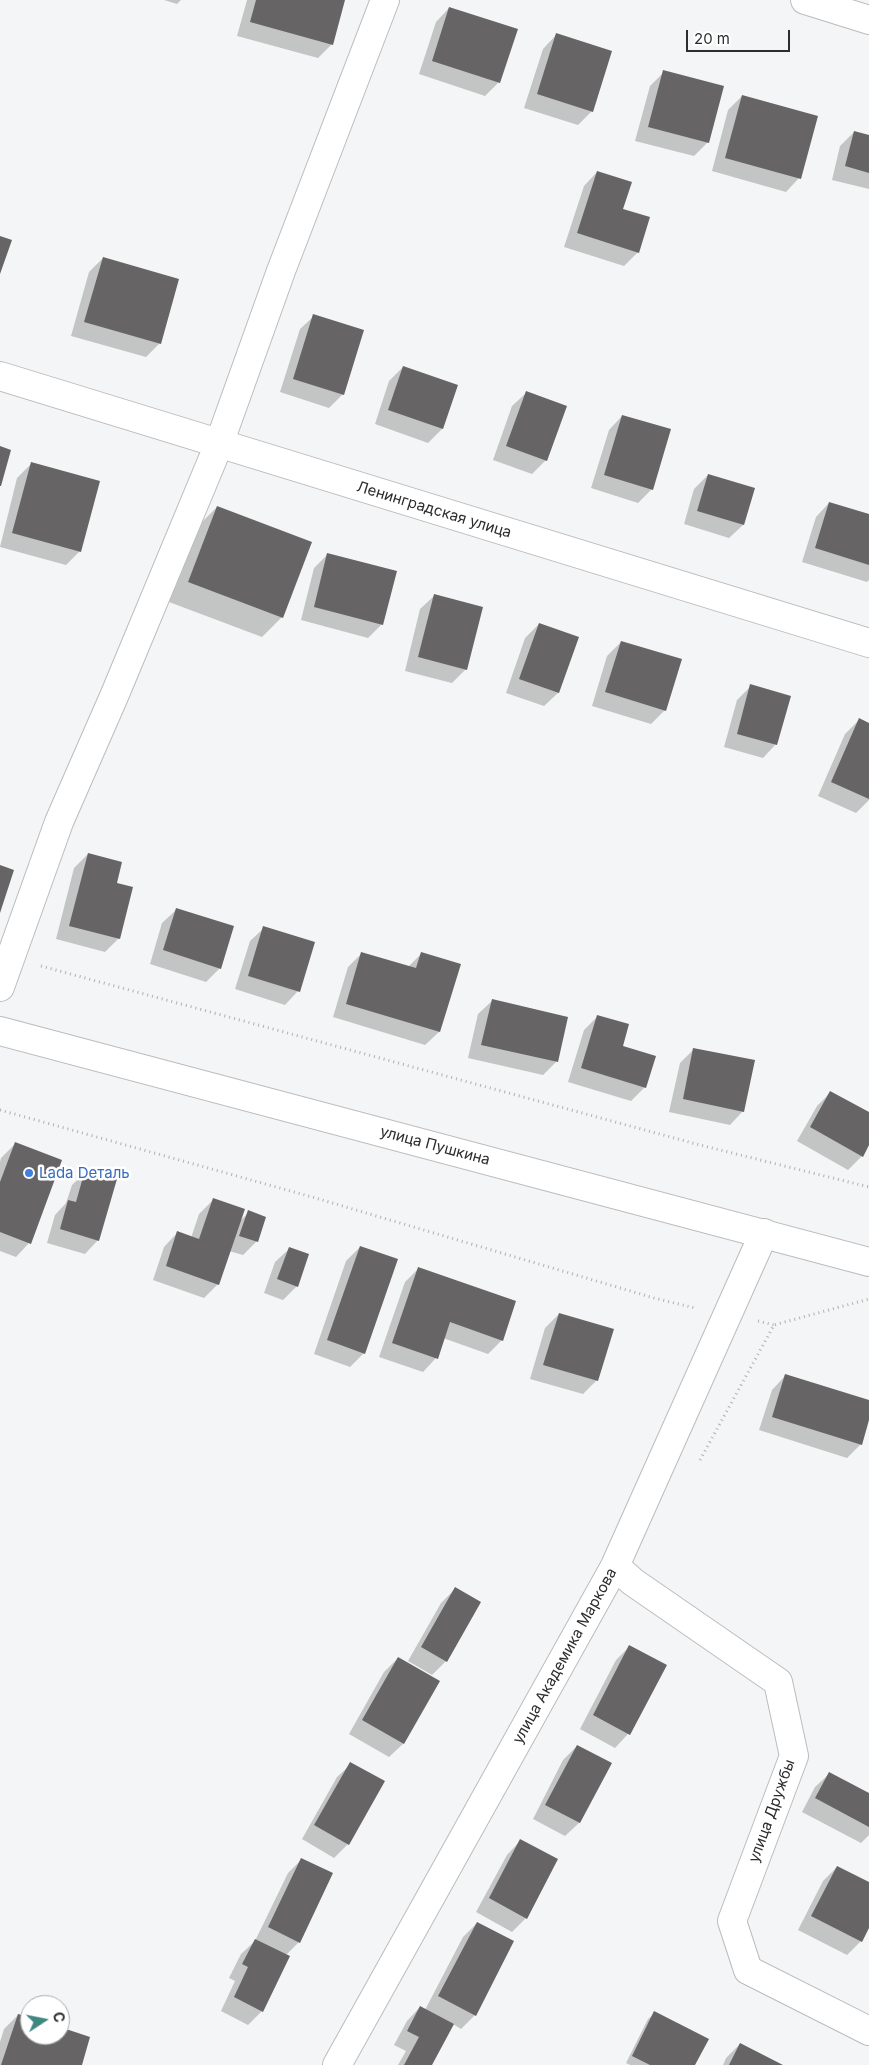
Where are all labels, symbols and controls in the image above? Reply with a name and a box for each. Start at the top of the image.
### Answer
scale bar [689,20,793,52]
text: 20 m [694,29,730,48]
street label: Ленинградская улица [354,478,514,542]
street label: улица Пушкина [378,1123,492,1169]
place label: Lada Dеталь [39,1164,130,1182]
marker: Lada Dеталь [23,1167,35,1179]
street label: улица Академика Маркова [509,1565,621,1747]
street label: улица Дружбы [745,1757,799,1865]
north arrow [20,1995,70,2045]
text: С [50,2011,69,2024]

